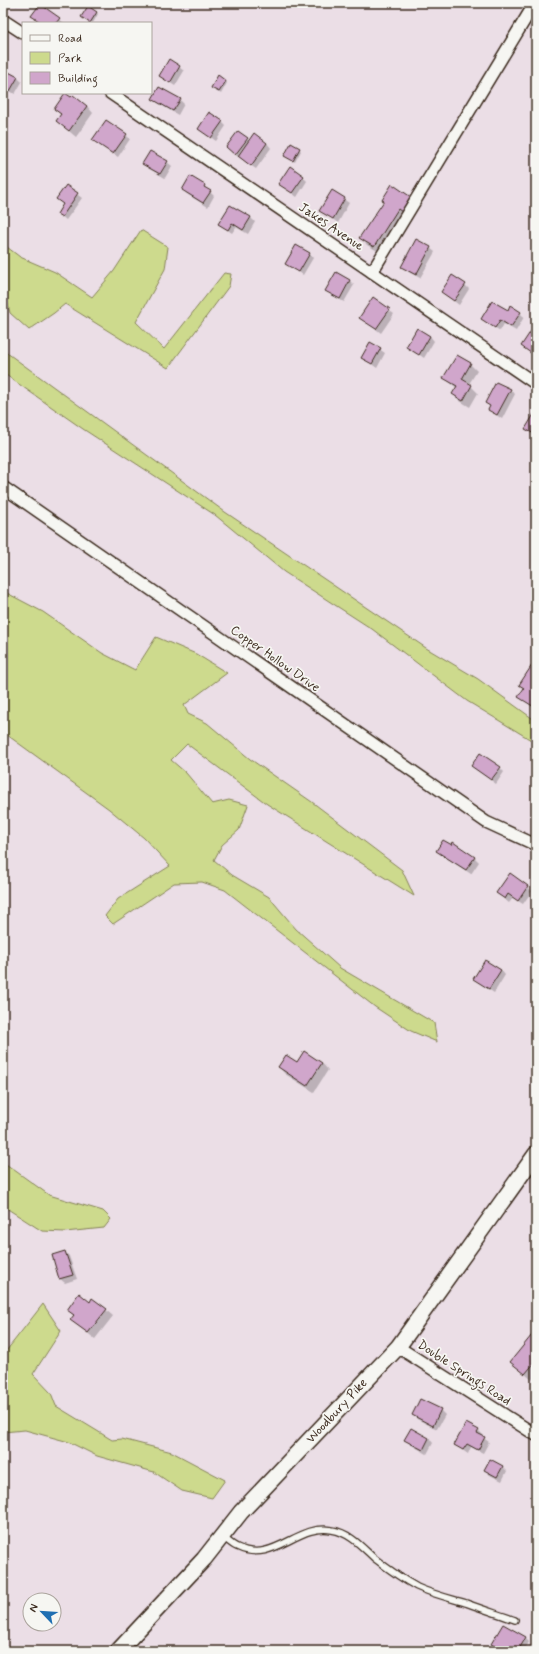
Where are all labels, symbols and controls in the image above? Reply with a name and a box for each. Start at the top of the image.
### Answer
legend [22,22,152,94]
text: Road [58,31,82,47]
text: Park [58,51,82,67]
text: Building [58,71,98,88]
street label: Jakes Avenue [295,199,367,255]
street label: Copper Hollow Drive [227,622,323,696]
street label: Double Springs Road [413,1336,514,1411]
street label: Woodbury Pike [303,1375,372,1447]
north arrow [22,1592,62,1632]
text: N [26,1602,42,1614]

